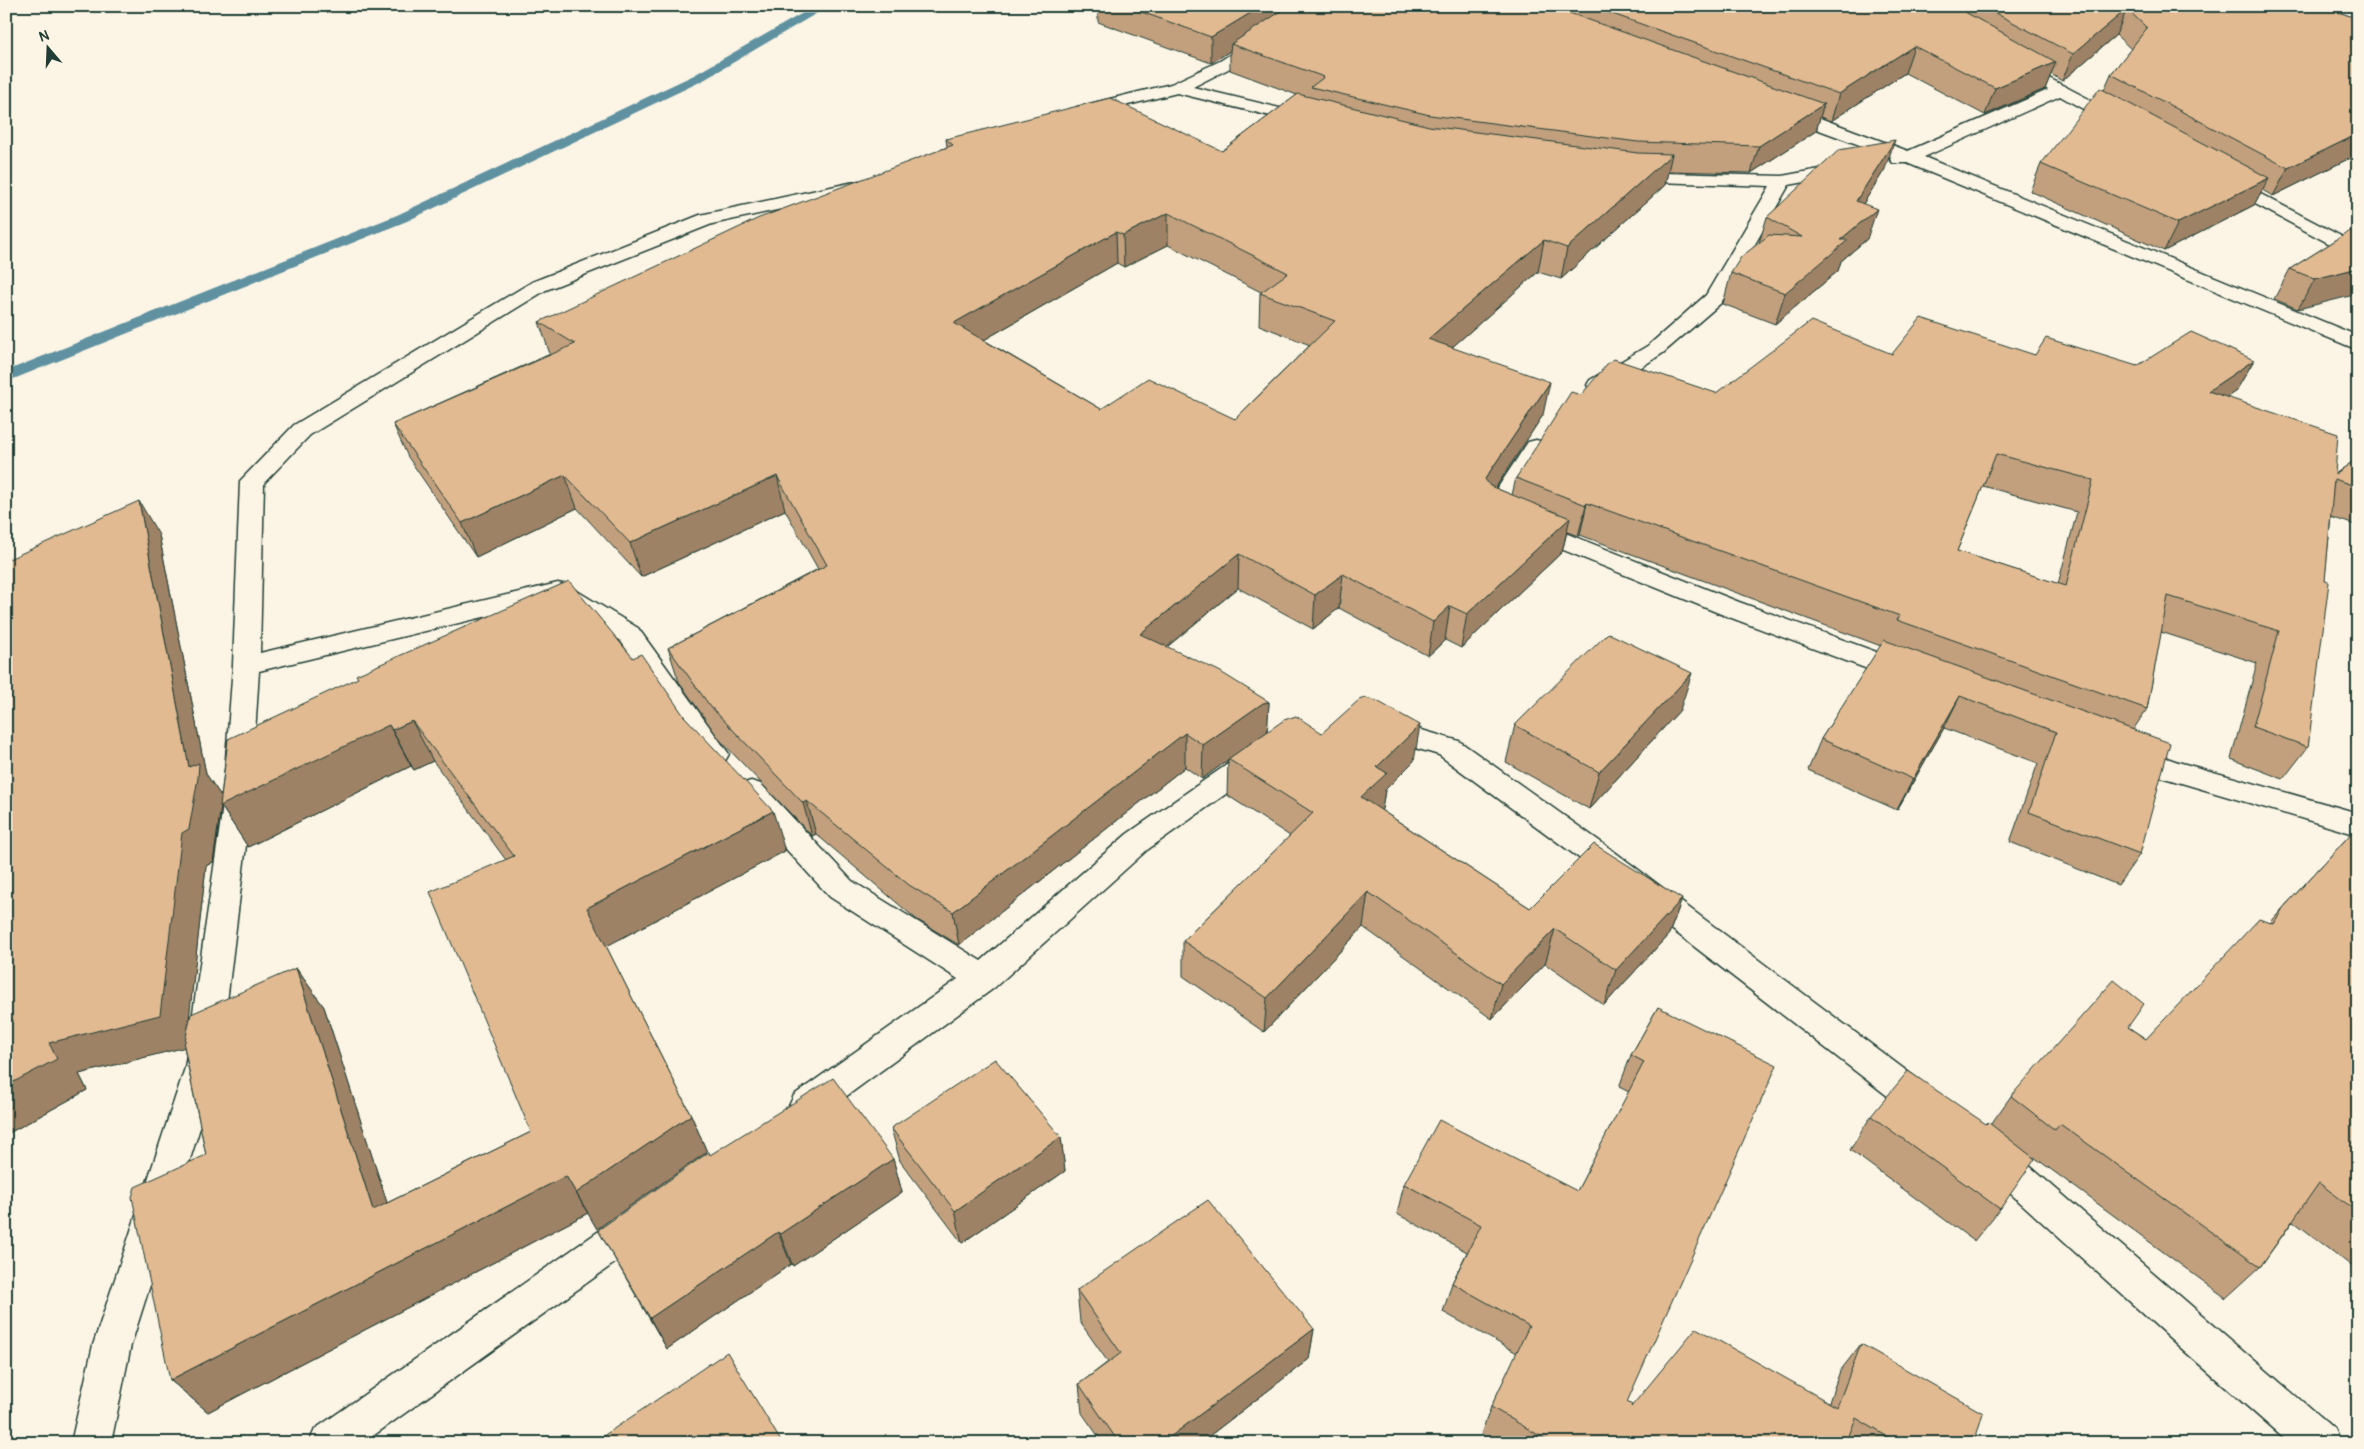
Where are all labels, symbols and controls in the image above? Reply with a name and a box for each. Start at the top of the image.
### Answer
north arrow [22,22,72,72]
text: N [37,27,51,46]

